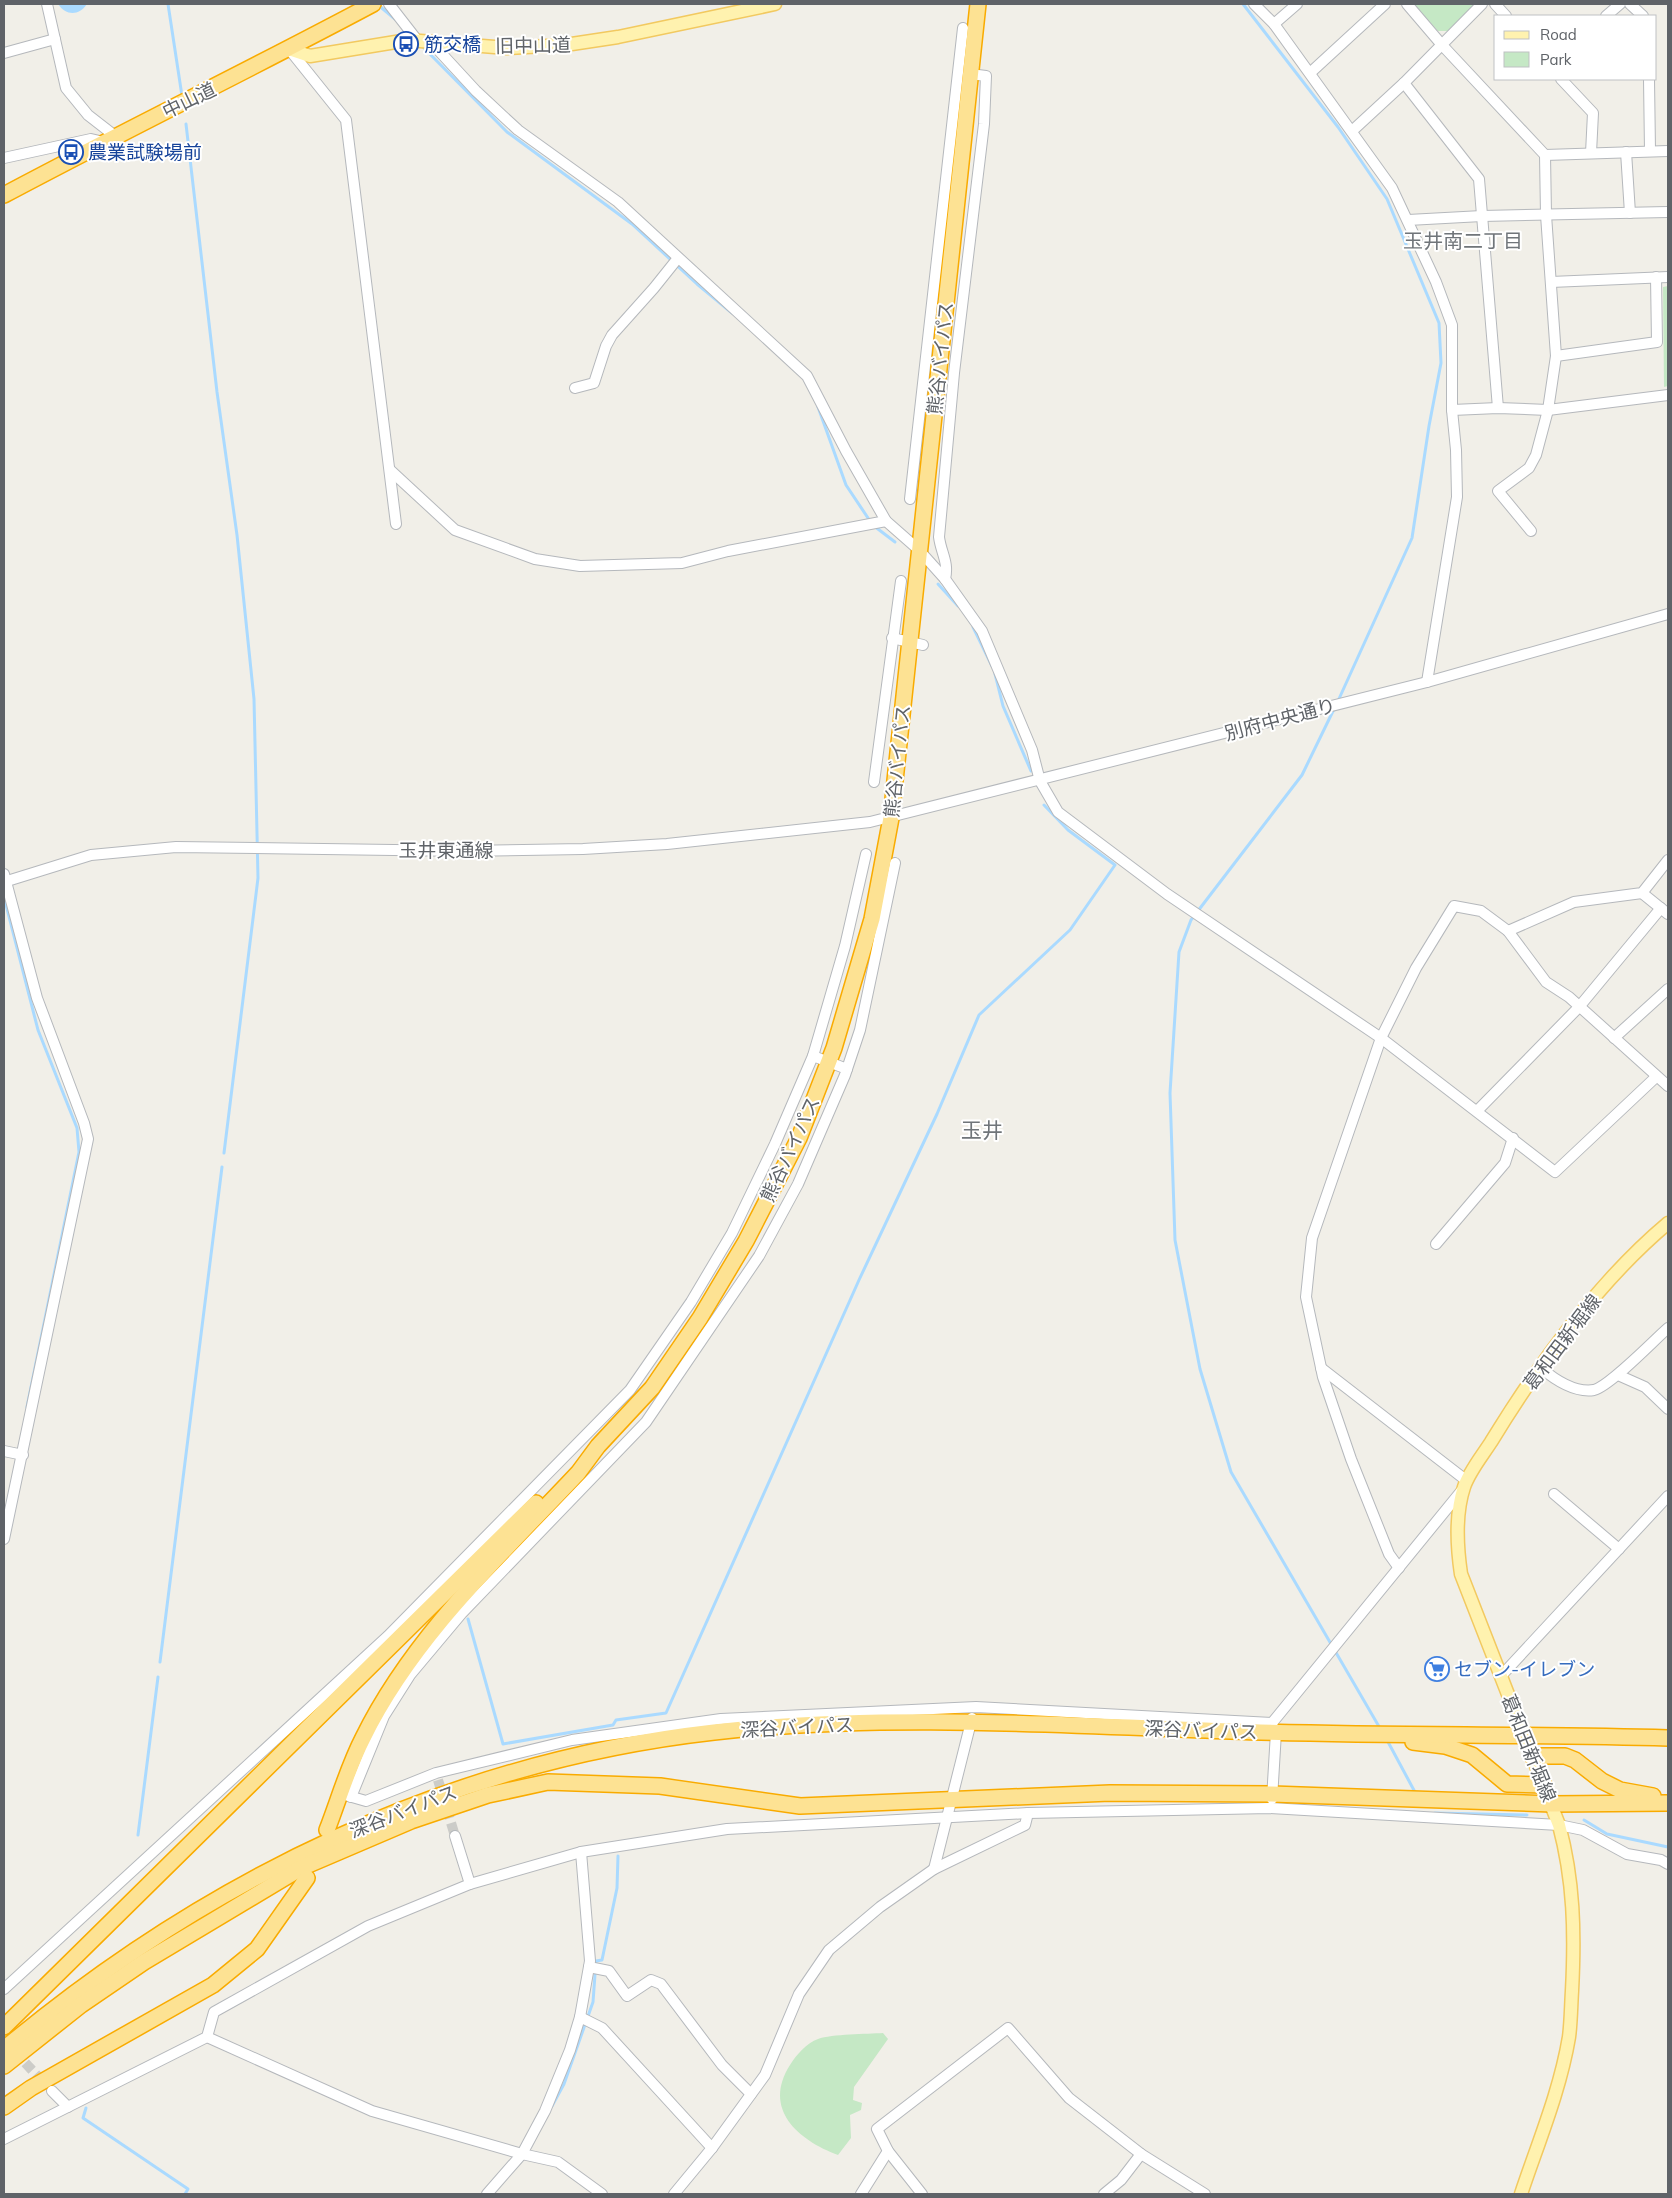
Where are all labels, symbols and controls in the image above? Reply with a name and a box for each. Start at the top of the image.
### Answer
legend [1494,15,1657,80]
text: Road [1540,25,1577,44]
bus stop icon: 筋交橋 [393,31,419,57]
place label: 筋交橋 [424,32,481,56]
street label: 旧中山道 [495,32,571,58]
text: Park [1540,50,1572,69]
street label: 中山道 [158,77,220,123]
bus stop icon: 農業試験場前 [58,139,84,165]
place label: 農業試験場前 [88,140,202,164]
district label: 玉井南二丁目 [1403,228,1523,253]
street label: 熊谷バイパス [922,300,958,416]
street label: 別府中央通り [1222,693,1338,745]
street label: 熊谷バイパス [879,703,915,819]
street label: 玉井東通線 [398,838,494,862]
street label: 熊谷バイパス [755,1092,825,1206]
district label: 玉井 [961,1117,1003,1143]
street label: 葛和田新堀線 [1518,1289,1606,1395]
supermarket icon: セブン-イレブン [1424,1656,1450,1682]
place label: セブン-イレブン [1454,1657,1595,1681]
street label: 葛和田新堀線 [1497,1691,1561,1805]
street label: 深谷バイパス [740,1712,854,1742]
street label: 深谷バイパス [1144,1716,1258,1744]
street label: 深谷バイパス [346,1779,460,1843]

